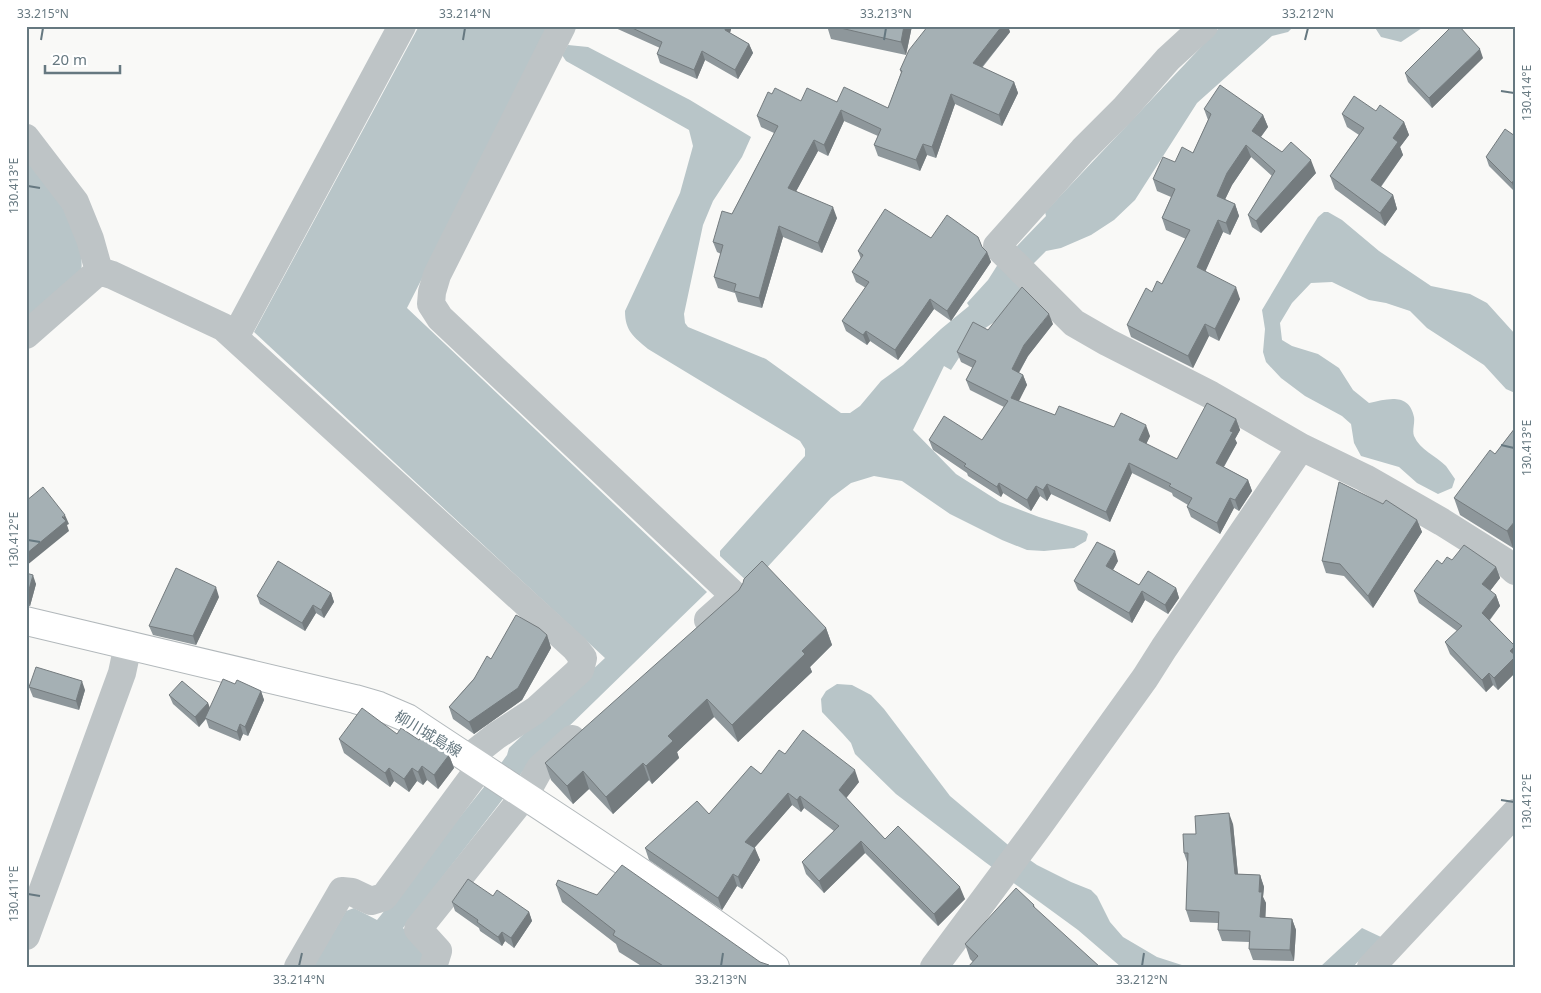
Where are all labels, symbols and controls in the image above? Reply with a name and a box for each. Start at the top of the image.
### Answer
text: 33.215°N [17,5,69,22]
text: 33.214°N [439,5,491,22]
text: 33.213°N [860,5,912,22]
text: 33.212°N [1282,5,1334,22]
scale bar [45,42,120,74]
text: 20 m [52,49,87,69]
text: 130.414°E [1518,65,1535,121]
text: 130.413°E [5,158,22,214]
text: 130.413°E [1518,420,1535,476]
text: 130.412°E [5,512,22,568]
street label: 柳川城島線 [391,705,466,761]
text: 130.412°E [1518,774,1535,830]
text: 130.411°E [5,866,22,922]
text: 33.214°N [273,971,325,988]
text: 33.213°N [695,971,747,988]
text: 33.212°N [1116,971,1168,988]

